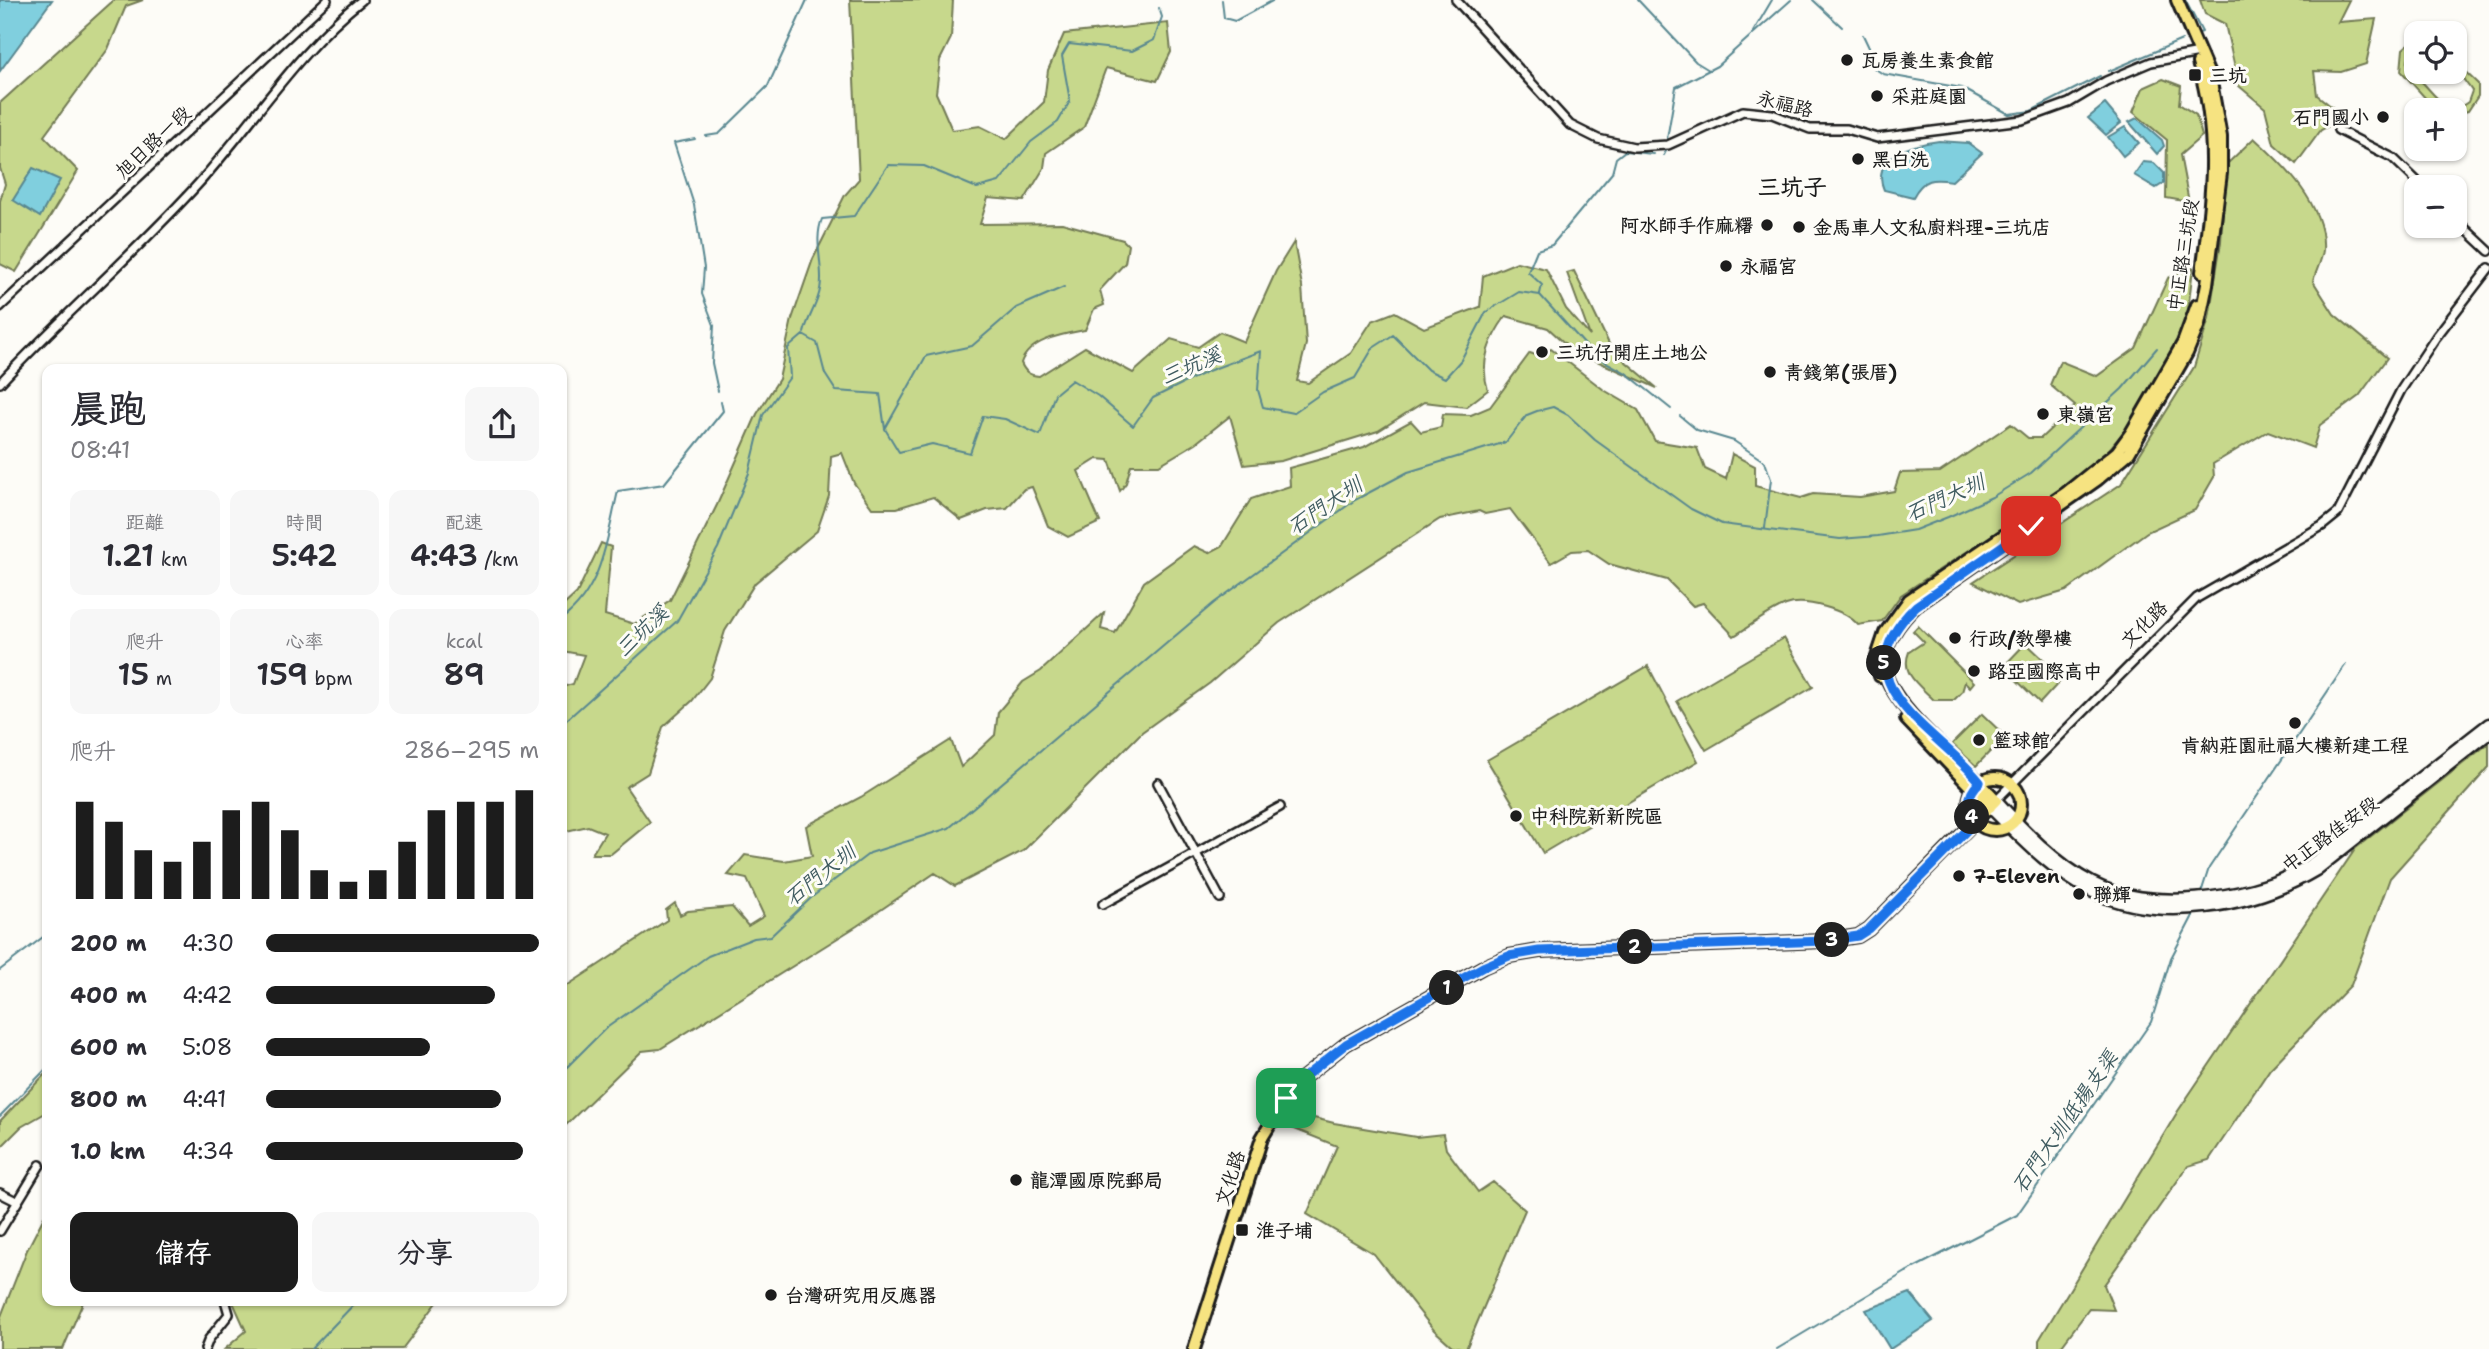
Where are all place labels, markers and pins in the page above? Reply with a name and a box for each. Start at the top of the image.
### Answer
place label: 瓦房養生素食館 [1861,48,1994,73]
marker: 瓦房養生素食館 [1839,52,1855,68]
place label: 三坑 [2209,63,2247,88]
marker: 三坑 [2187,67,2203,83]
place label: 采莊庭園 [1891,84,1967,109]
marker: 采莊庭園 [1869,88,1885,104]
place label: 石門國小 [2293,105,2369,130]
marker: 石門國小 [2375,109,2391,125]
place label: 黑白洗 [1872,147,1929,172]
marker: 黑白洗 [1850,151,1866,167]
place label: 阿水師手作麻糬 [1620,213,1753,238]
place label: 金馬車人文私廚料理-三坑店 [1813,215,2051,240]
marker: 阿水師手作麻糬 [1759,217,1775,233]
marker: 金馬車人文私廚料理-三坑店 [1791,219,1807,235]
place label: 永福宮 [1740,254,1797,279]
marker: 永福宮 [1718,258,1734,274]
place label: 三坑仔開庄土地公 [1556,340,1708,365]
marker: 三坑仔開庄土地公 [1534,344,1550,360]
place label: 青錢第(張厝) [1784,360,1897,385]
marker: 青錢第(張厝) [1762,364,1778,380]
place label: 東嶺宮 [2057,402,2114,427]
marker: 東嶺宮 [2035,406,2051,422]
pin [2001,496,2061,556]
place label: 行政/教學樓 [1969,626,2072,651]
marker: 行政/教學樓 [1947,630,1963,646]
pin: 5 [1867,646,1902,680]
place label: 路亞國際高中 [1988,659,2102,684]
marker: 路亞國際高中 [1966,663,1982,679]
marker: 肯納莊園社福大樓新建工程 [2287,715,2303,731]
place label: 籃球館 [1993,728,2050,753]
marker: 籃球館 [1971,732,1987,748]
place label: 肯納莊園社福大樓新建工程 [2181,733,2409,758]
pin: 4 [1954,800,1990,834]
place label: 中科院新新院區 [1530,804,1663,829]
marker: 中科院新新院區 [1508,808,1524,824]
place label: 7-Eleven [1973,864,2060,889]
marker: 7-Eleven [1951,868,1967,884]
place label: 聯輝 [2093,882,2131,907]
marker: 聯輝 [2071,886,2087,902]
pin: 3 [1814,922,1850,958]
pin: 2 [1618,930,1652,964]
pin: 1 [1430,970,1464,1006]
pin [1256,1068,1316,1128]
place label: 龍潭國原院郵局 [1030,1168,1163,1193]
marker: 龍潭國原院郵局 [1008,1172,1024,1188]
place label: 淮子埔 [1256,1218,1313,1243]
marker: 淮子埔 [1234,1222,1250,1238]
place label: 台灣研究用反應器 [785,1283,937,1308]
marker: 台灣研究用反應器 [763,1287,779,1303]

